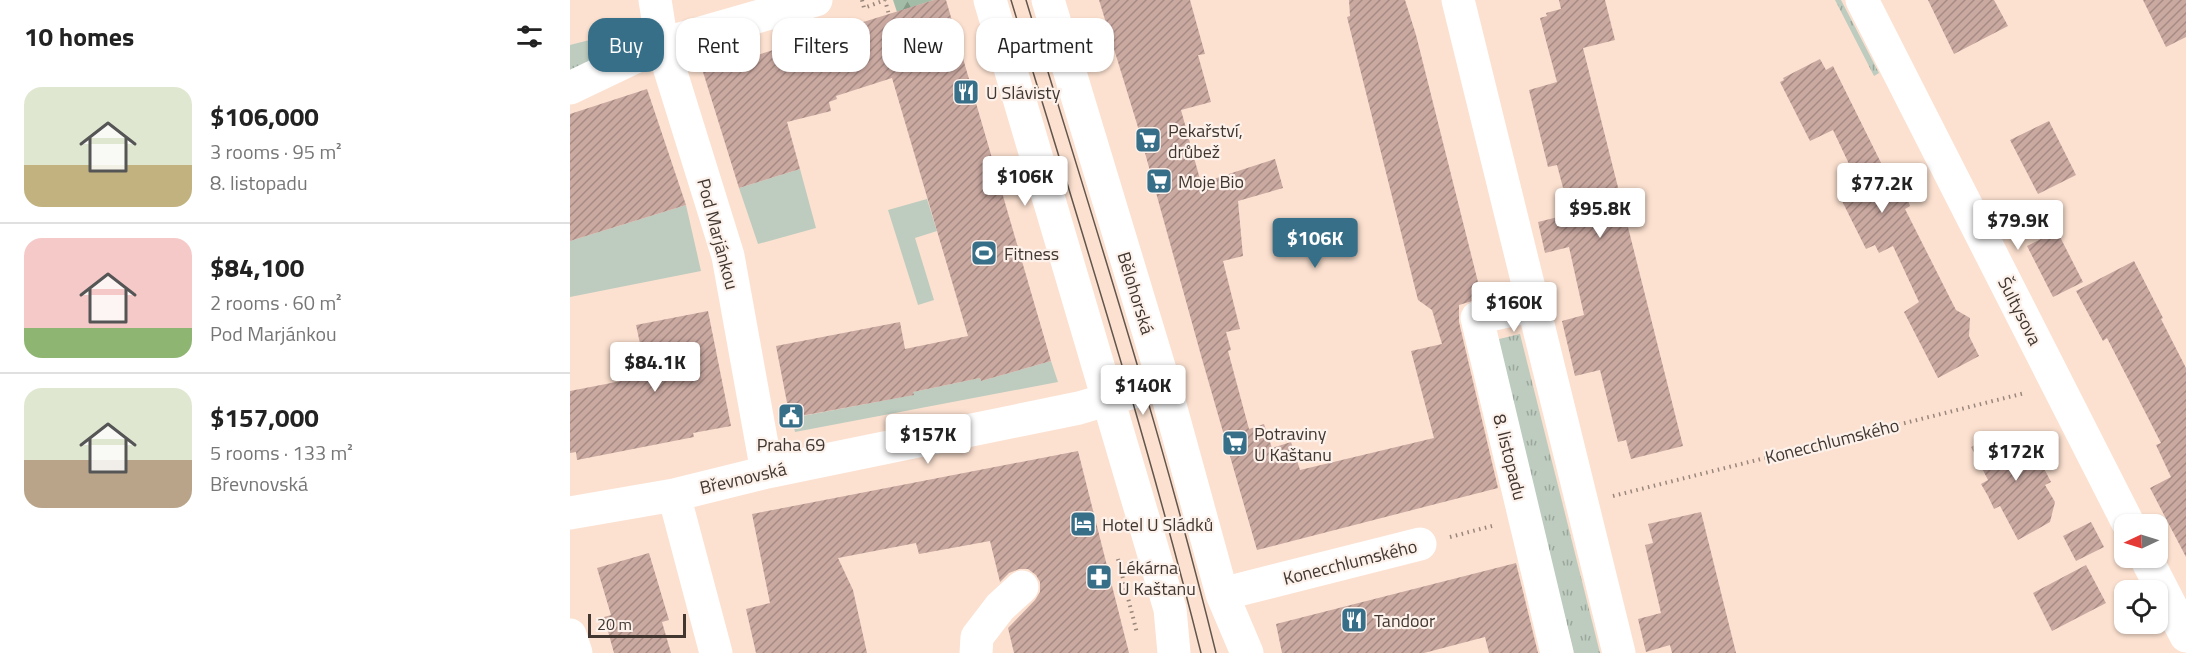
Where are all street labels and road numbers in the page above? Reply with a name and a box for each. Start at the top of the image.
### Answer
street label: Pod Marjánkou [690,175,746,293]
street label: Bělohorská [1111,248,1161,338]
street label: Šultysova [1991,272,2049,350]
street label: 8. listopadu [1486,411,1534,503]
street label: Konecchlumského [1762,411,1902,471]
street label: Břevnovská [697,455,789,501]
street label: Konecchlumského [1280,532,1420,592]

